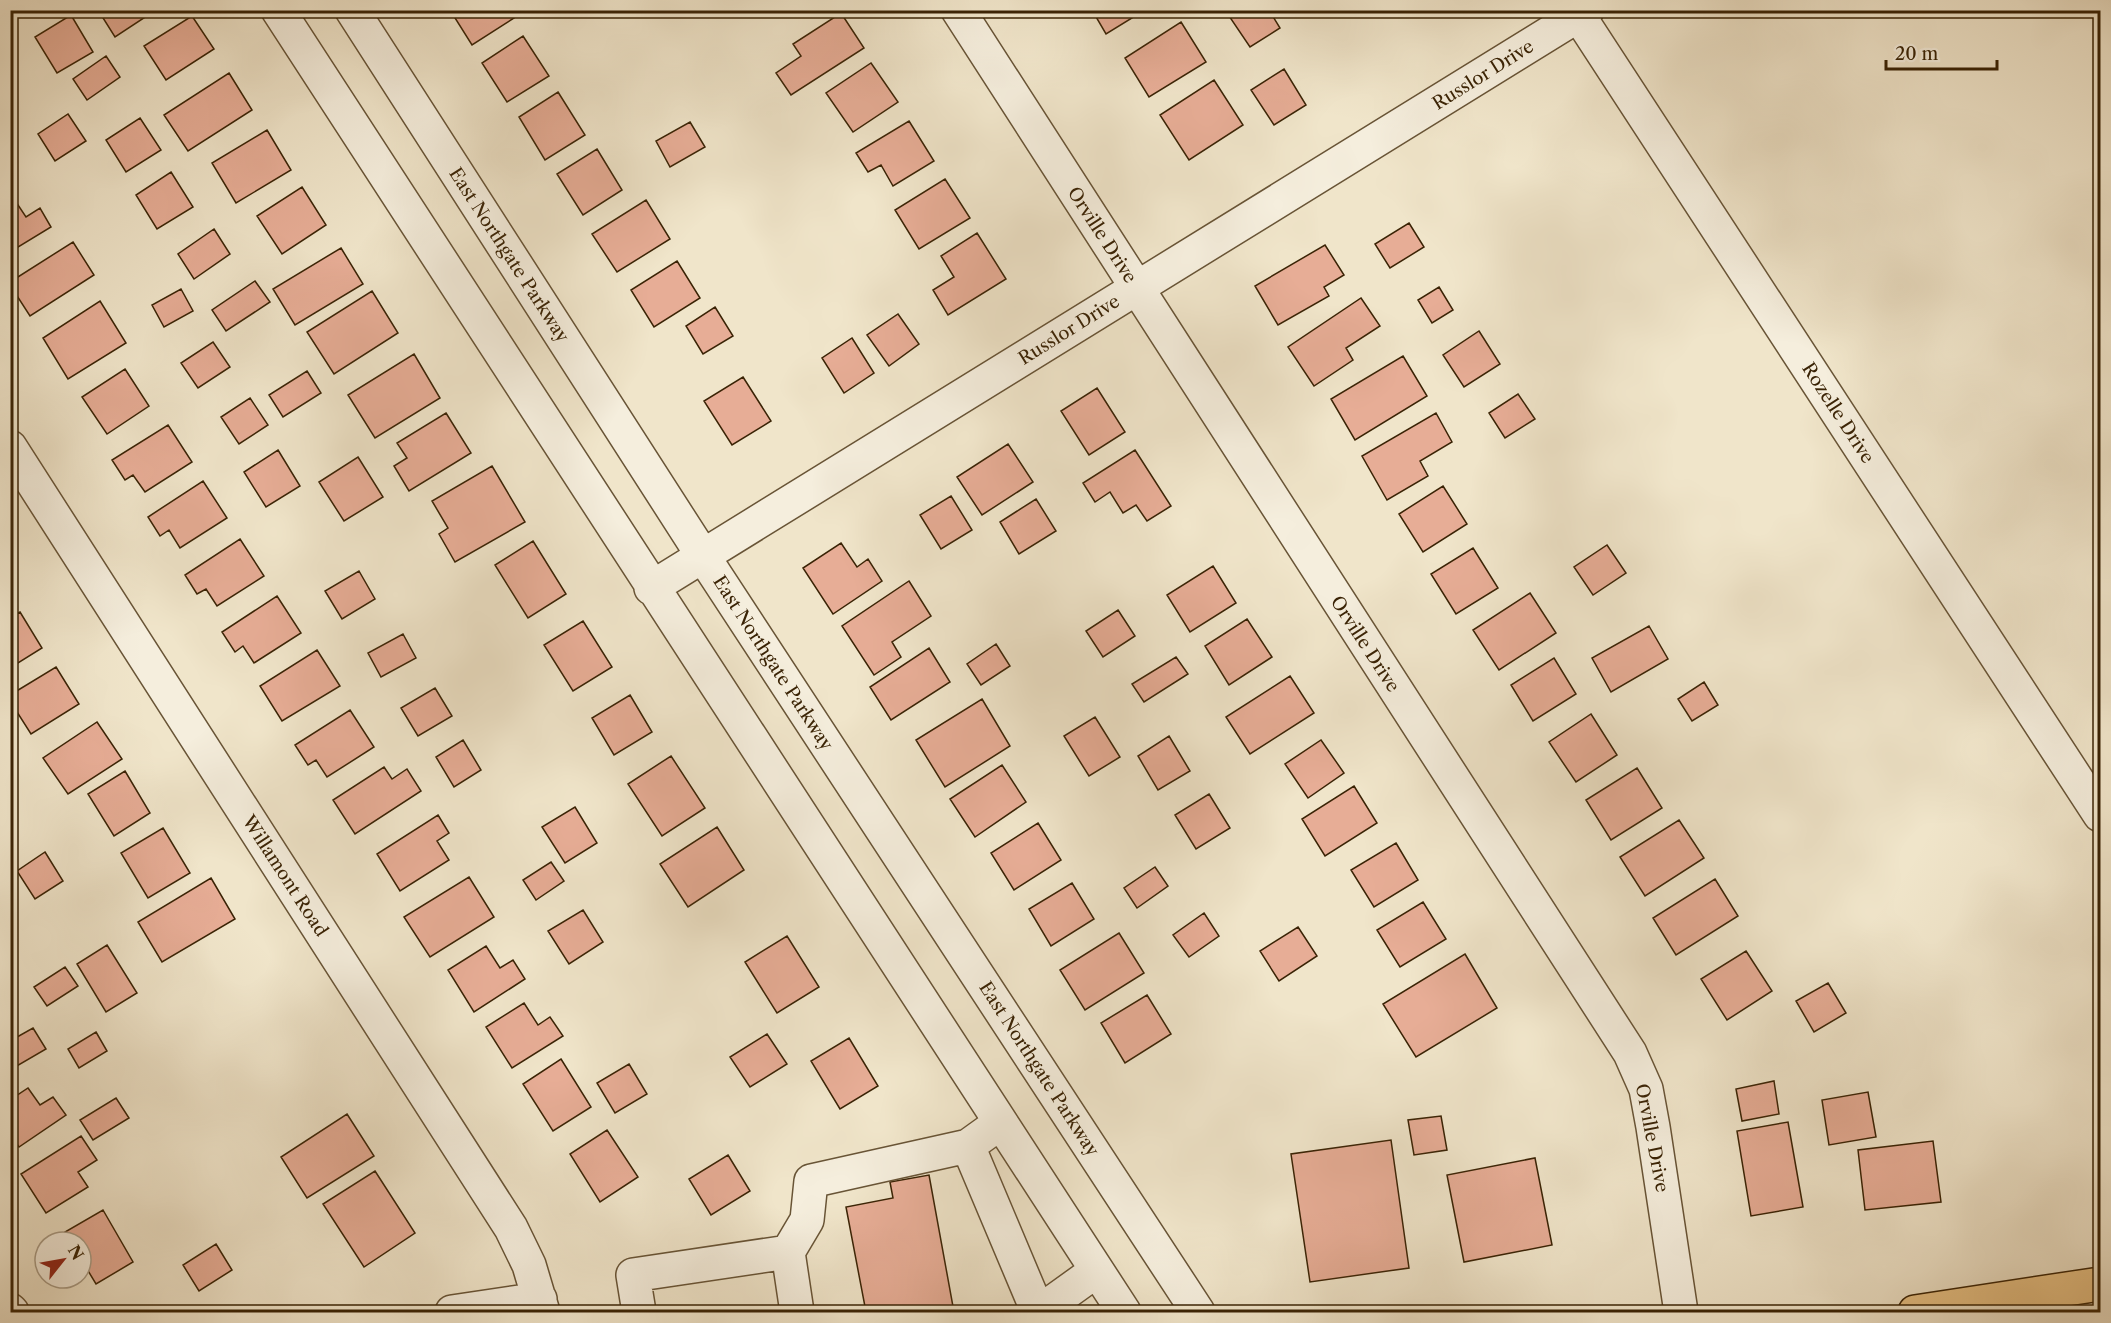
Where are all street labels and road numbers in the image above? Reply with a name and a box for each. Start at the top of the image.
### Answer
street label: Russlor Drive [1428,35,1538,115]
street label: East Northgate Parkway [444,164,574,347]
street label: Orville Drive [1063,183,1141,287]
street label: Russlor Drive [1014,290,1124,370]
street label: Rozelle Drive [1797,358,1879,468]
street label: East Northgate Parkway [708,572,838,755]
street label: Orville Drive [1326,592,1404,696]
street label: Willamont Road [237,810,332,941]
street label: East Northgate Parkway [974,978,1104,1161]
street label: Orville Drive [1631,1082,1673,1194]

